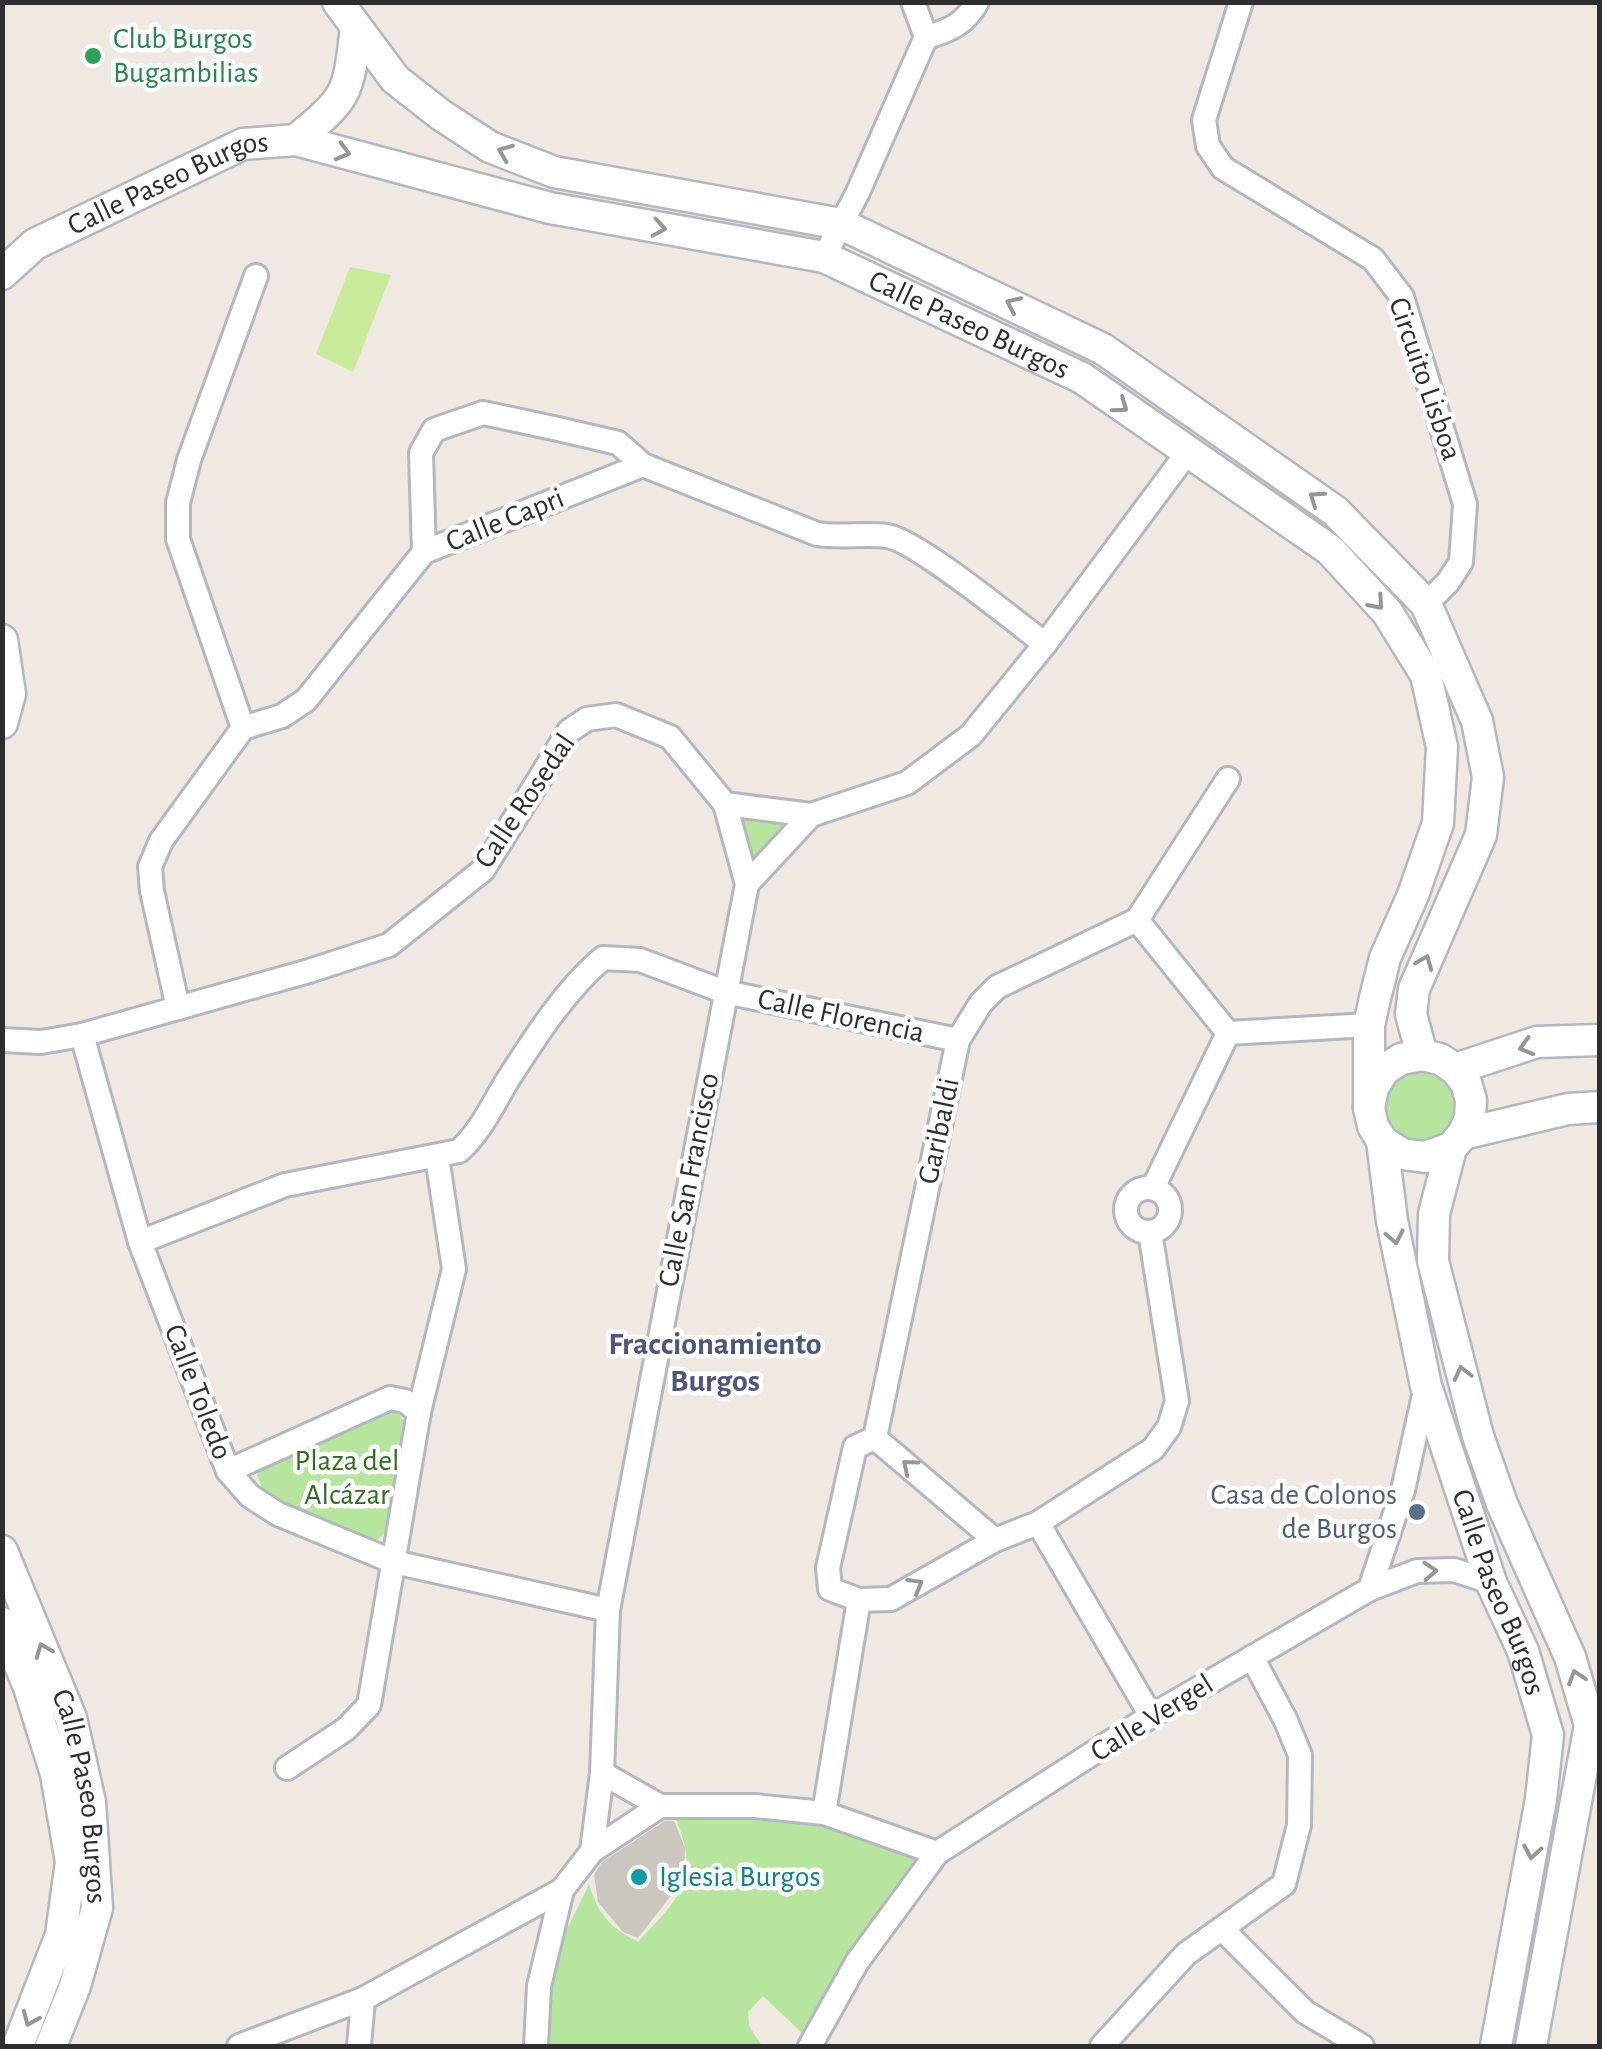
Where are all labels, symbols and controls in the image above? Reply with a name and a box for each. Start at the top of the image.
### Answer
place label: Club Burgos Bugambilias [113,24,259,88]
marker: Club Burgos Bugambilias [82,45,104,67]
street label: Calle Paseo Burgos [63,127,270,241]
one-way arrow [334,141,352,162]
one-way arrow [497,144,514,164]
one-way arrow [651,217,668,238]
street label: Calle Paseo Burgos [864,265,1074,385]
street label: Circuito Lisboa [1383,294,1467,464]
one-way arrow [1005,297,1023,317]
one-way arrow [1109,394,1128,412]
street label: Calle Capri [442,483,568,557]
one-way arrow [1309,492,1327,510]
one-way arrow [1366,591,1384,610]
street label: Calle Rosedal [469,728,581,874]
one-way arrow [1413,954,1433,972]
street label: Calle Florencia [755,984,927,1048]
one-way arrow [1518,1035,1535,1056]
street label: Calle San Francisco [654,1071,724,1289]
street label: Garibaldi [913,1075,965,1187]
one-way arrow [1384,1228,1405,1245]
street label: Calle Toledo [159,1320,237,1464]
district label: Fraccionamiento Burgos [608,1328,822,1397]
one-way arrow [1453,1365,1474,1382]
park label: Plaza del Alcázar [295,1446,399,1510]
one-way arrow [902,1460,920,1478]
place label: Casa de Colonos de Burgos [1210,1480,1397,1544]
street label: Calle Paseo Burgos [1446,1486,1550,1699]
marker: Casa de Colonos de Burgos [1406,1501,1428,1523]
one-way arrow [1422,1561,1438,1583]
one-way arrow [905,1578,923,1598]
one-way arrow [34,1642,54,1660]
street label: Calle Vergel [1086,1669,1218,1767]
one-way arrow [1567,1669,1588,1686]
street label: Calle Paseo Burgos [46,1685,112,1905]
one-way arrow [1522,1843,1543,1860]
place label: Iglesia Burgos [659,1862,821,1892]
marker: Iglesia Burgos [628,1866,650,1888]
one-way arrow [21,2009,41,2026]

